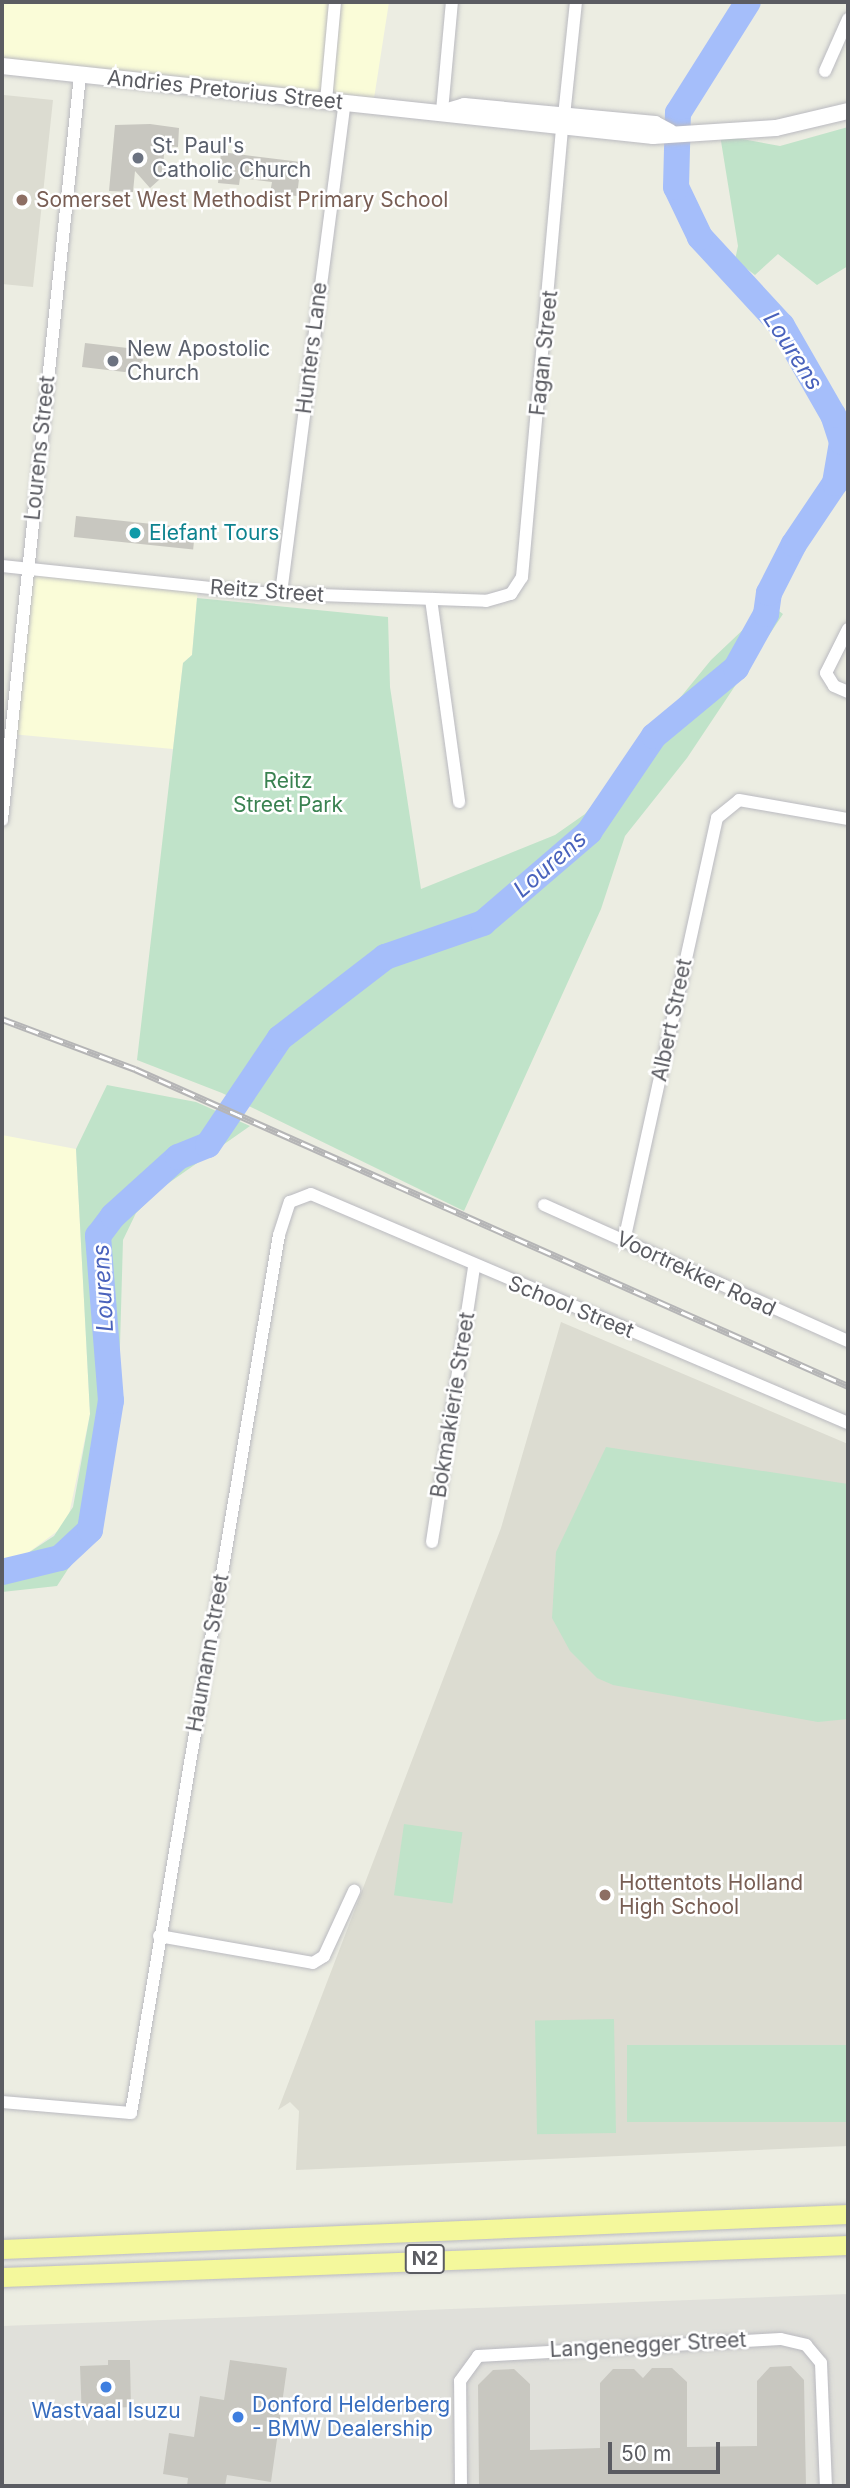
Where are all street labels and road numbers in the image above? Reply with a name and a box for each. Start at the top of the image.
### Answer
street label: Andries Pretorius Street [106,65,344,115]
street label: Hunters Lane [291,281,333,415]
street label: Fagan Street [525,289,563,417]
street label: Lourens Street [20,374,60,522]
street label: Reitz Street [209,574,325,608]
street label: Albert Street [647,956,697,1084]
street label: Voortrekker Road [612,1226,780,1322]
street label: School Street [504,1270,638,1344]
street label: Bokmakierie Street [426,1310,480,1500]
street label: Haumann Street [182,1572,234,1734]
road number: N2 [404,2244,446,2274]
street label: Langenegger Street [549,2327,747,2363]

